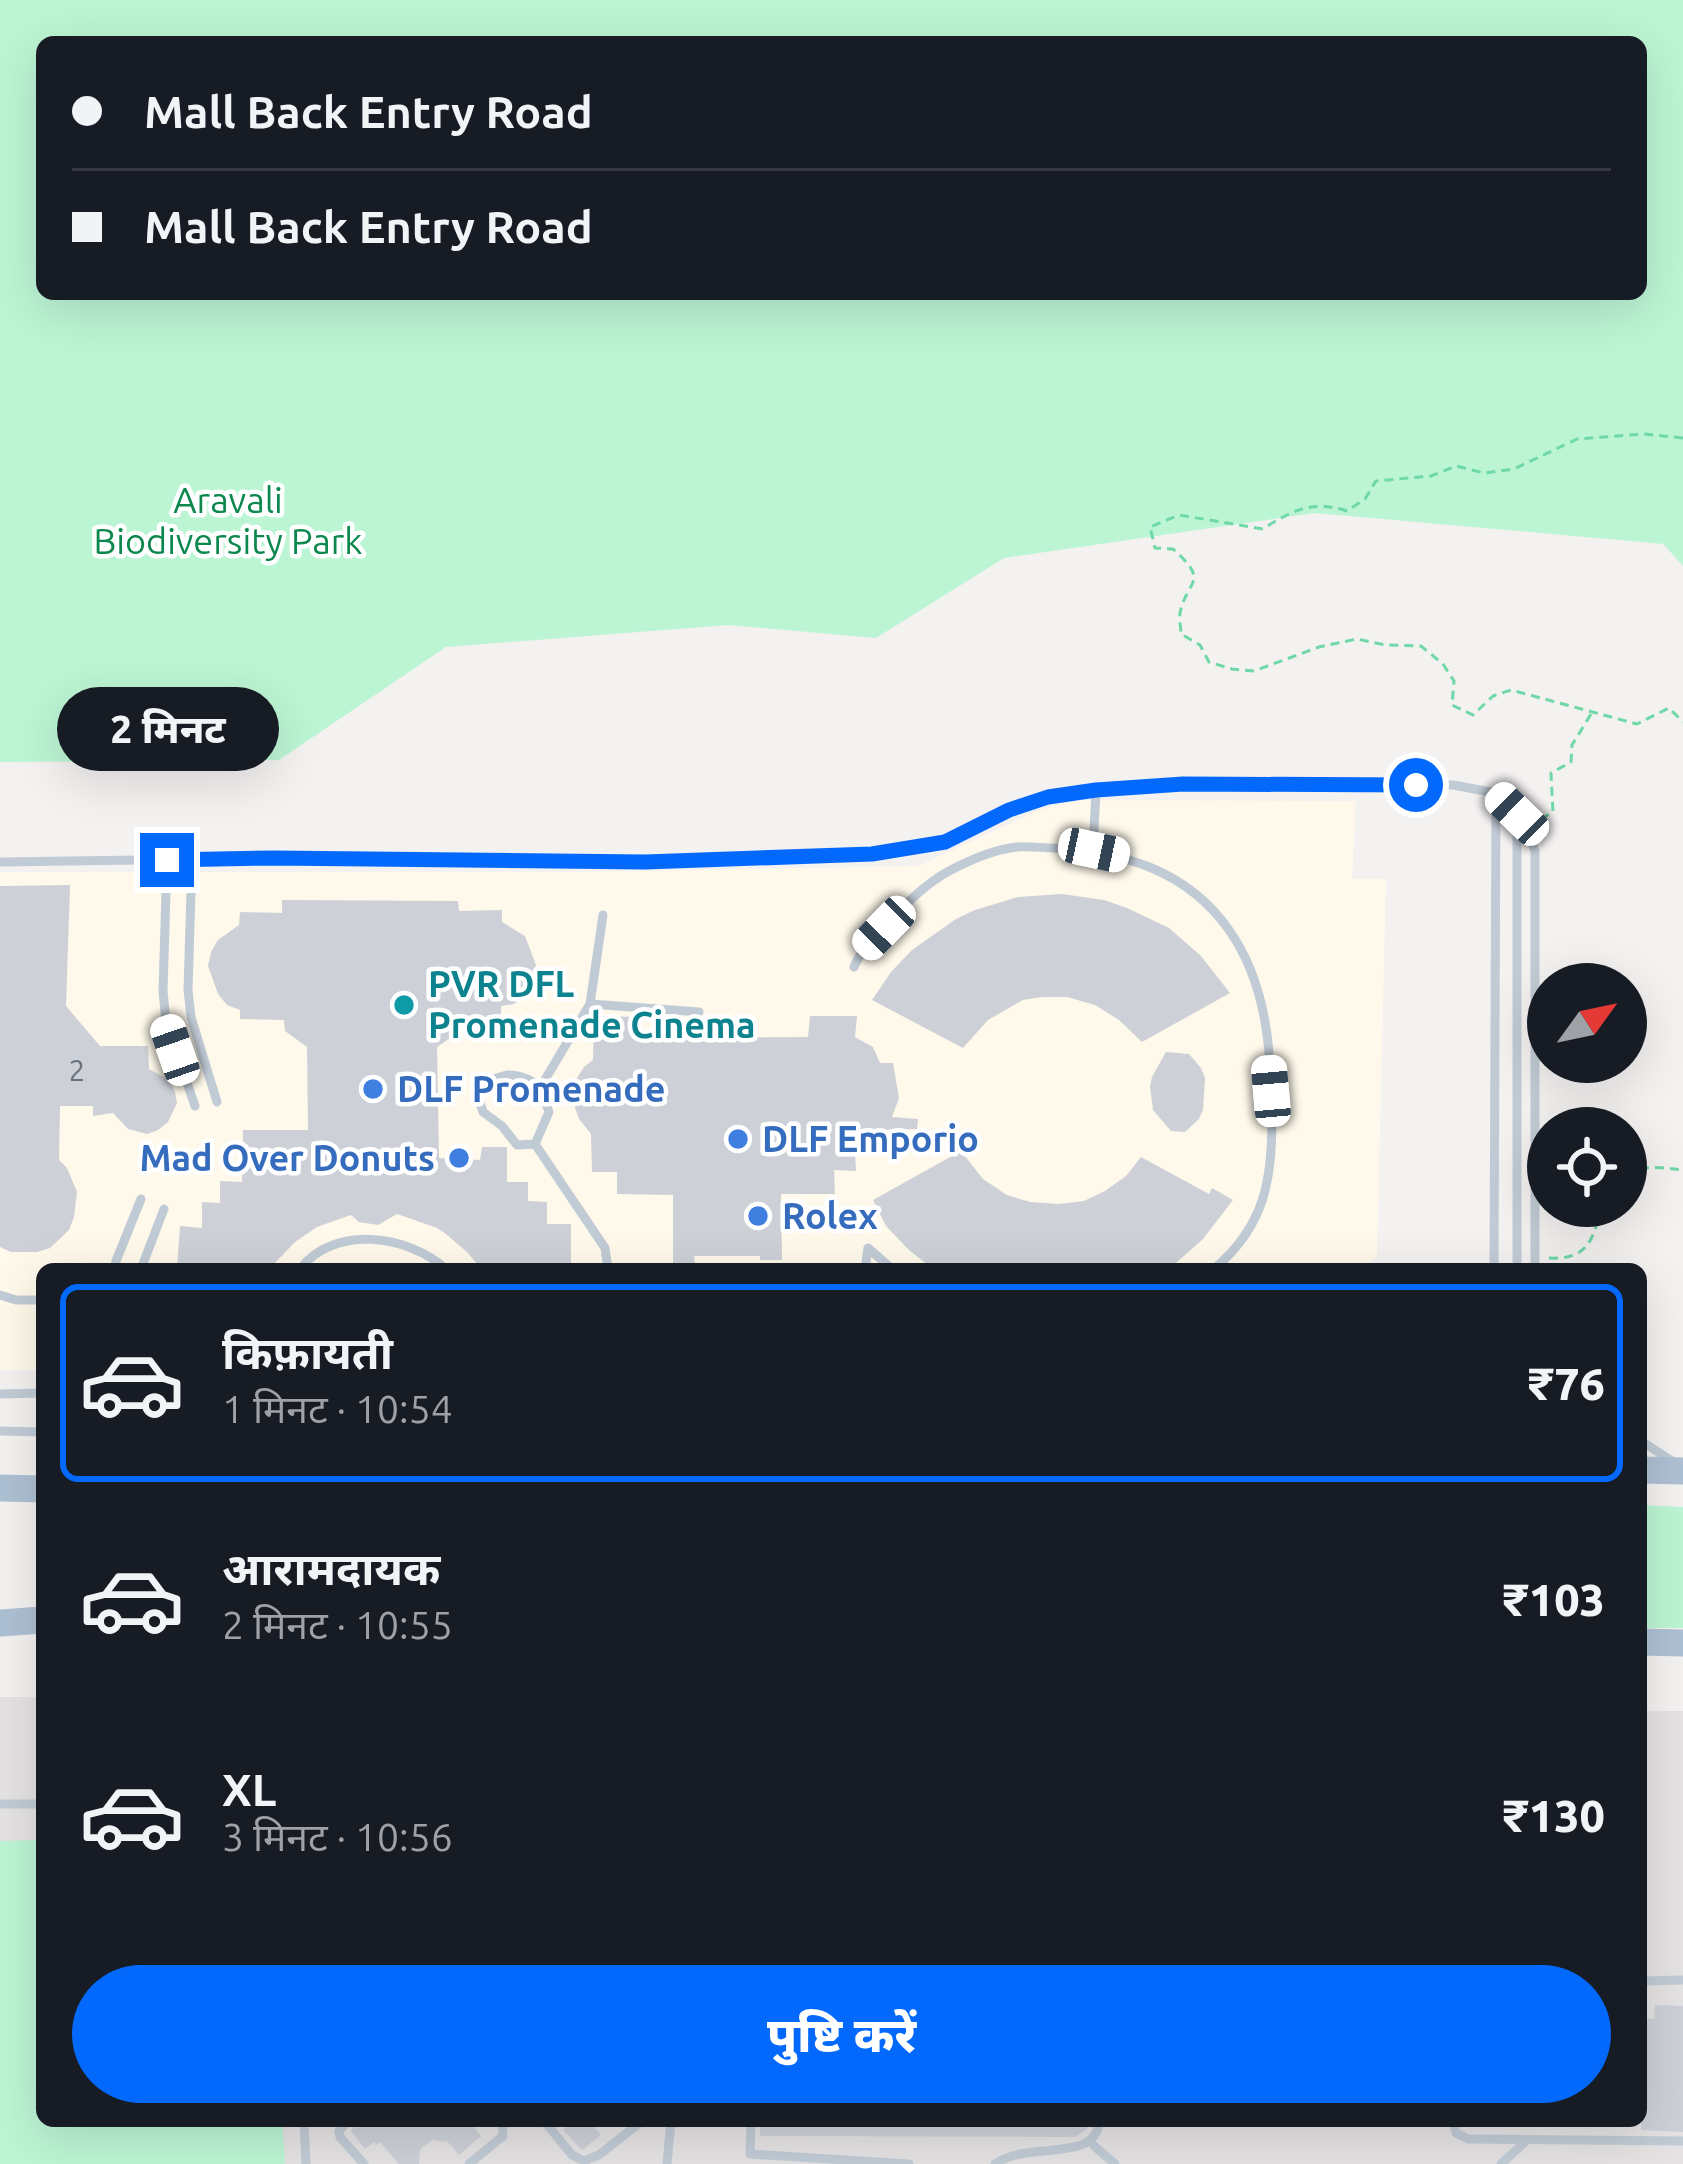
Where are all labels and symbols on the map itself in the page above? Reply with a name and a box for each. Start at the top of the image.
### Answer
park label: Aravali Biodiversity Park [93,479,363,561]
callout: 2 मिनट [56,686,278,770]
route start [1389,758,1443,812]
car [1479,776,1555,852]
car [1055,825,1133,875]
route end [140,833,194,887]
car [846,890,922,966]
place label: PVR DFL Promenade Cinema [428,963,756,1045]
north arrow [1527,963,1647,1083]
marker: PVR DFL Promenade Cinema [391,992,417,1018]
car [146,1010,204,1090]
house number: 2 [69,1053,85,1087]
car [1250,1054,1292,1128]
place label: DLF Promenade [397,1068,665,1109]
marker: DLF Promenade [360,1076,386,1102]
place label: DLF Emporio [762,1118,979,1159]
marker: DLF Emporio [725,1126,751,1152]
place label: Mad Over Donuts [140,1137,435,1178]
marker: Mad Over Donuts [446,1145,472,1171]
place label: Rolex [782,1195,878,1236]
marker: Rolex [745,1203,771,1229]

